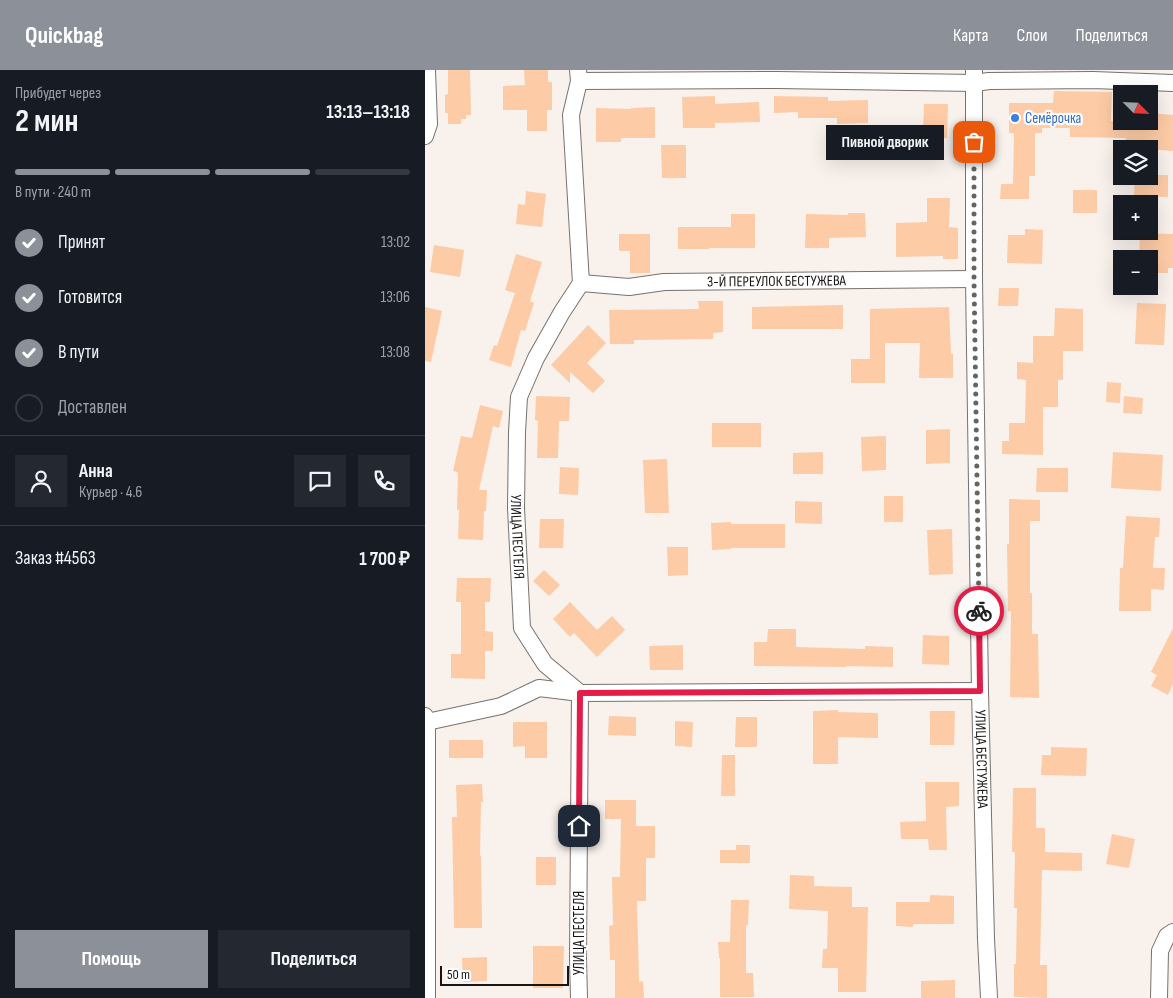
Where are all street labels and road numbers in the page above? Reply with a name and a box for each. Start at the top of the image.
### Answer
street label: 3-Й ПЕРЕУЛОК БЕСТУЖЕВА [707,271,847,292]
street label: УЛИЦА ПЕСТЕЛЯ [506,494,529,579]
street label: УЛИЦА БЕСТУЖЕВА [970,709,992,809]
street label: УЛИЦА ПЕСТЕЛЯ [570,891,589,975]

